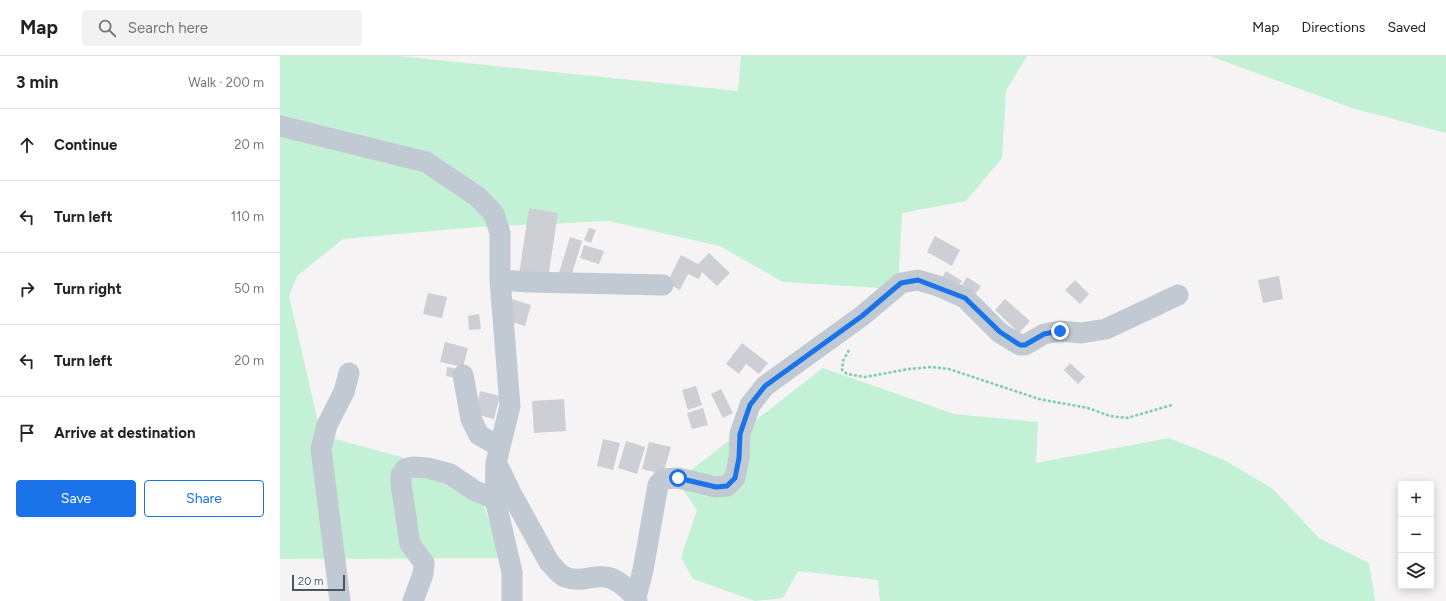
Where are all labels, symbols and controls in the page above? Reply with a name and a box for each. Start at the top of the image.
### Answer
search box [82,10,362,46]
text: Map [20,16,58,39]
icon: search [96,17,118,39]
text: Search here [128,19,208,37]
text: Map [1252,19,1280,36]
text: Directions [1302,19,1365,36]
text: Saved [1387,19,1426,36]
text: 3 min [16,72,58,92]
text: Walk · 200 m [188,75,264,90]
icon: ahead [16,134,38,156]
text: Continue [54,136,117,154]
text: 20 m [234,137,264,152]
icon: left [16,206,38,228]
text: Turn left [54,208,112,226]
text: 110 m [231,209,264,224]
icon: right [16,278,38,300]
text: Turn right [54,280,122,298]
text: 50 m [234,281,264,296]
route end [1051,322,1069,340]
icon: left [16,350,38,372]
text: Turn left [54,352,112,370]
text: 20 m [234,353,264,368]
icon: arrive [16,422,38,444]
text: Arrive at destination [54,424,195,442]
route start [669,469,687,487]
button: Save [16,480,136,517]
button: Share [144,480,264,517]
map controls [1398,481,1434,589]
button: + [1398,481,1434,517]
button: − [1398,517,1434,553]
button: layers [1398,553,1434,589]
scale bar [292,573,345,592]
text: 20 m [298,575,323,588]

